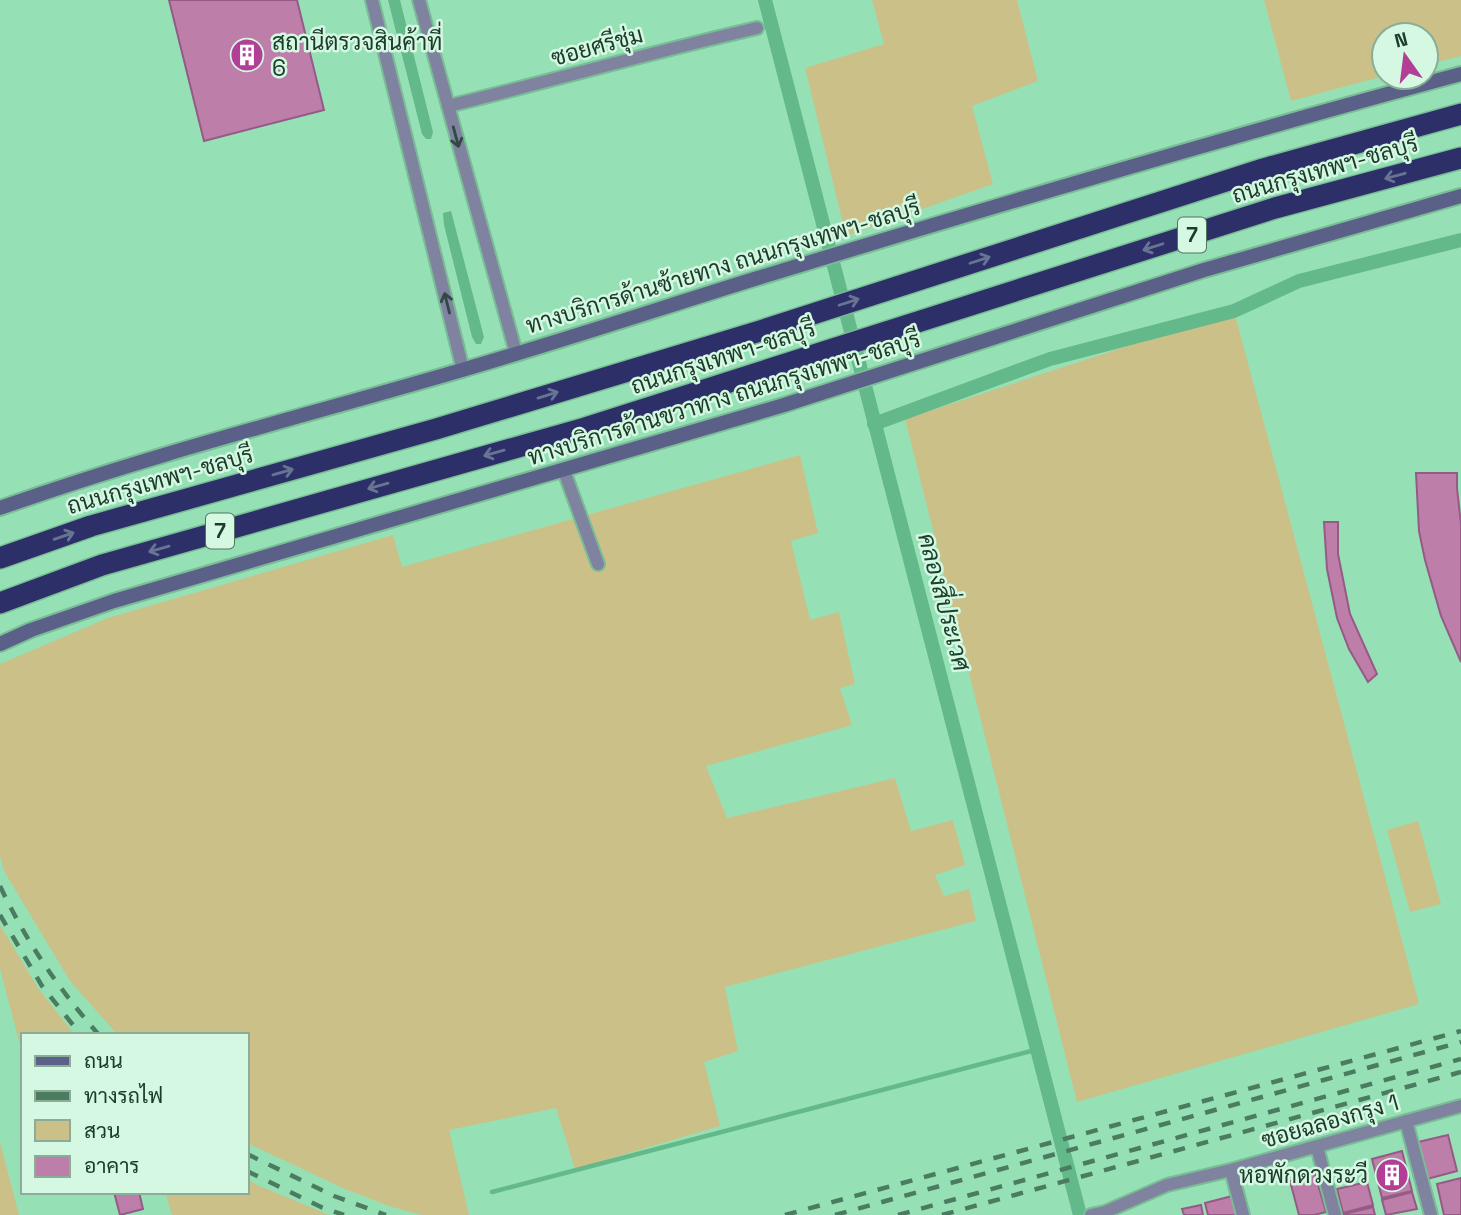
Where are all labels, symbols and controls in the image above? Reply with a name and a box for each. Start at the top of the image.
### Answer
street label: ซอยศรีชุ่ม [548,19,646,74]
place label: สถานีตรวจสินค้าที่ 6 [272,21,442,83]
north arrow [1370,21,1440,91]
text: N [1392,26,1410,54]
building icon: สถานีตรวจสินค้าที่ 6 [228,36,266,74]
one-way arrow [451,126,464,148]
street label: ถนนกรุงเทพฯ-ชลบุรี [1228,128,1422,211]
one-way arrow [1384,170,1407,183]
street label: ทางบริการด้านซ้ายทาง ถนนกรุงเทพฯ-ชลบุรี [522,192,924,341]
road number: 7 [1178,218,1206,252]
one-way arrow [1143,242,1165,254]
one-way arrow [969,253,991,266]
one-way arrow [440,293,453,315]
one-way arrow [837,295,859,308]
street label: ถนนกรุงเทพฯ-ชลบุรี [627,313,820,402]
street label: ทางบริการด้านขวาทาง ถนนกรุงเทพฯ-ชลบุรี [524,324,924,473]
one-way arrow [537,388,559,401]
street label: ถนนกรุงเทพฯ-ชลบุรี [63,439,257,522]
one-way arrow [483,448,505,461]
one-way arrow [271,465,294,478]
one-way arrow [367,481,389,494]
road number: 7 [206,514,234,548]
water label: คลองสี่ประเวศ [911,528,983,675]
one-way arrow [53,529,75,541]
one-way arrow [148,543,171,556]
legend [21,1033,248,1194]
text: ถนน [84,1047,123,1074]
text: ทางรถไฟ [84,1082,163,1109]
street label: ซอยฉลองกรุง 1 [1258,1087,1402,1156]
text: สวน [84,1117,120,1144]
text: อาคาร [84,1152,140,1179]
building icon: หอพักดวงระวี [1373,1156,1411,1194]
place label: หอพักดวงระวี [1239,1160,1368,1190]

